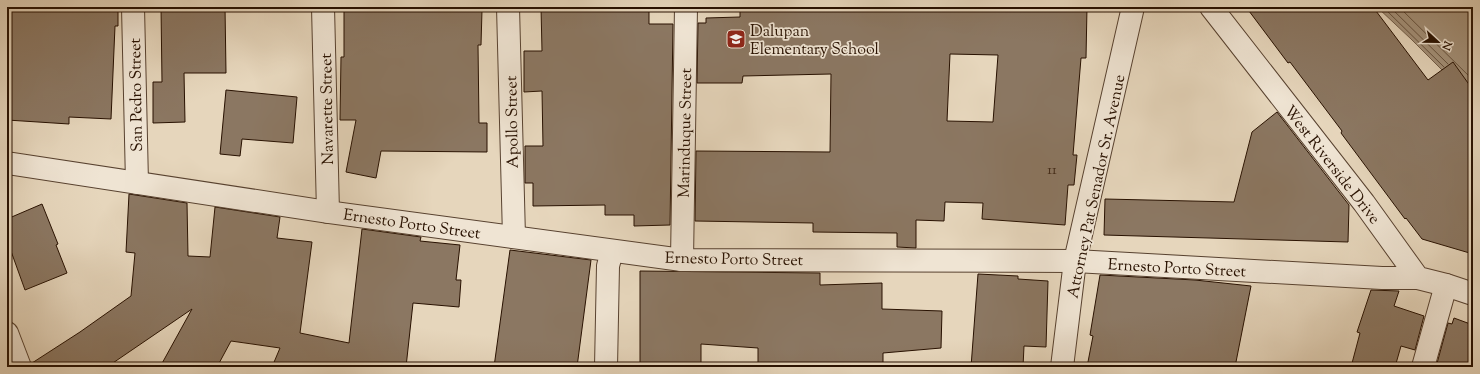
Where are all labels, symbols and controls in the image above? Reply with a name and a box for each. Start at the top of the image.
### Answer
place label: Dalupan Elementary School [750,21,880,62]
north arrow [1418,22,1458,62]
school or university icon: Dalupan Elementary School [725,28,747,50]
street label: San Pedro Street [125,37,150,152]
text: N [1437,37,1456,53]
street label: Navarette Street [316,52,341,165]
street label: Marinduque Street [674,67,699,198]
street label: Attorney Pat Senador Sr. Avenue [1062,72,1132,301]
street label: Apollo Street [501,75,526,168]
street label: West Riverside Drive [1277,101,1385,230]
house number: 11 [1047,161,1057,181]
street label: Ernesto Porto Street [342,204,482,247]
street label: Ernesto Porto Street [665,248,804,273]
street label: Ernesto Porto Street [1107,254,1247,285]

